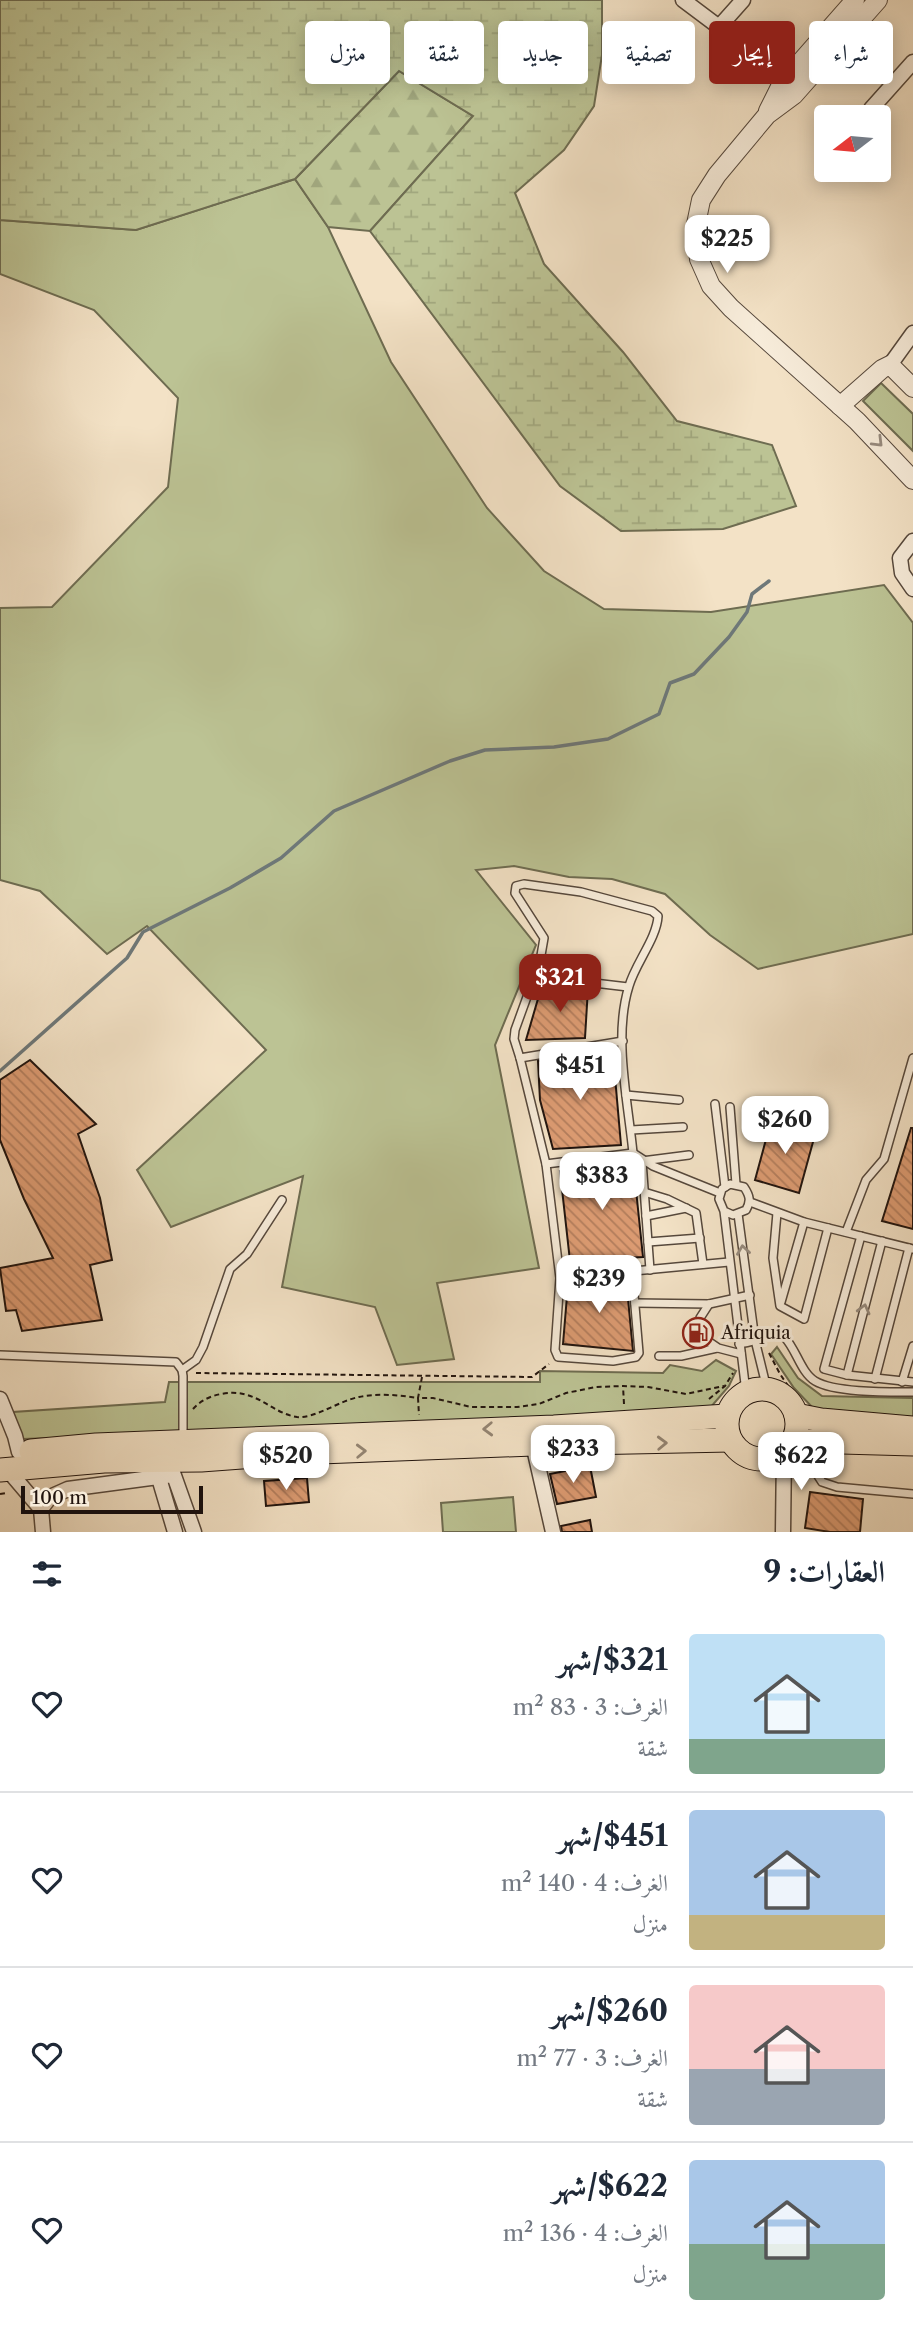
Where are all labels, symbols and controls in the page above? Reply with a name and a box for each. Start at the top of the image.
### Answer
chip: منزل [305,21,390,84]
chip: شقة [404,21,484,84]
chip: جديد [498,21,588,84]
chip: تصفية [602,21,695,84]
chip: إيجار [709,21,795,84]
chip: شراء [809,21,893,84]
north arrow [814,105,891,182]
map controls [814,105,891,182]
pin: $225 [686,216,768,275]
text: $225 [701,224,753,252]
one-way arrow [869,433,882,446]
pin: $321 [519,954,601,1014]
text: $321 [535,963,585,991]
pin: $451 [539,1042,621,1102]
text: $451 [555,1051,605,1079]
pin: $260 [744,1096,826,1156]
text: $260 [758,1105,812,1133]
pin: $383 [561,1152,643,1212]
text: $383 [575,1161,629,1189]
one-way arrow [736,1244,751,1256]
pin: $239 [558,1256,640,1315]
text: $239 [572,1264,626,1292]
one-way arrow [856,1304,870,1316]
fuel station icon: Afriquia [681,1316,715,1350]
place label: Afriquia [720,1322,791,1344]
one-way arrow [482,1421,493,1436]
pin: $233 [532,1426,614,1485]
pin: $520 [245,1432,327,1492]
pin: $622 [760,1432,842,1492]
text: $233 [547,1434,599,1462]
one-way arrow [657,1435,668,1450]
text: $520 [259,1441,313,1469]
text: $622 [774,1441,828,1469]
one-way arrow [356,1443,367,1458]
scale bar [21,1483,203,1515]
text: 100 m [32,1486,87,1509]
text: العقارات: 9 [763,1553,885,1590]
icon: filters [28,1555,66,1593]
text: $321/شهر [557,1641,668,1678]
icon: home [745,1662,829,1746]
icon: heart [28,1685,66,1723]
text: الغرف: 3 · 83 m² [513,1693,668,1721]
text: شقة [638,1734,668,1762]
text: $451/شهر [558,1817,668,1854]
icon: home [745,1838,829,1922]
icon: heart [28,1861,66,1899]
text: الغرف: 4 · 140 m² [501,1869,668,1897]
text: منزل [633,1910,668,1938]
text: $260/شهر [551,1992,668,2029]
icon: home [745,2013,829,2097]
icon: heart [28,2036,66,2074]
text: الغرف: 3 · 77 m² [516,2044,668,2072]
text: شقة [638,2085,668,2113]
text: $622/شهر [552,2167,668,2204]
icon: home [745,2188,829,2272]
icon: heart [28,2211,66,2249]
text: الغرف: 4 · 136 m² [503,2219,668,2247]
text: منزل [633,2260,668,2288]

